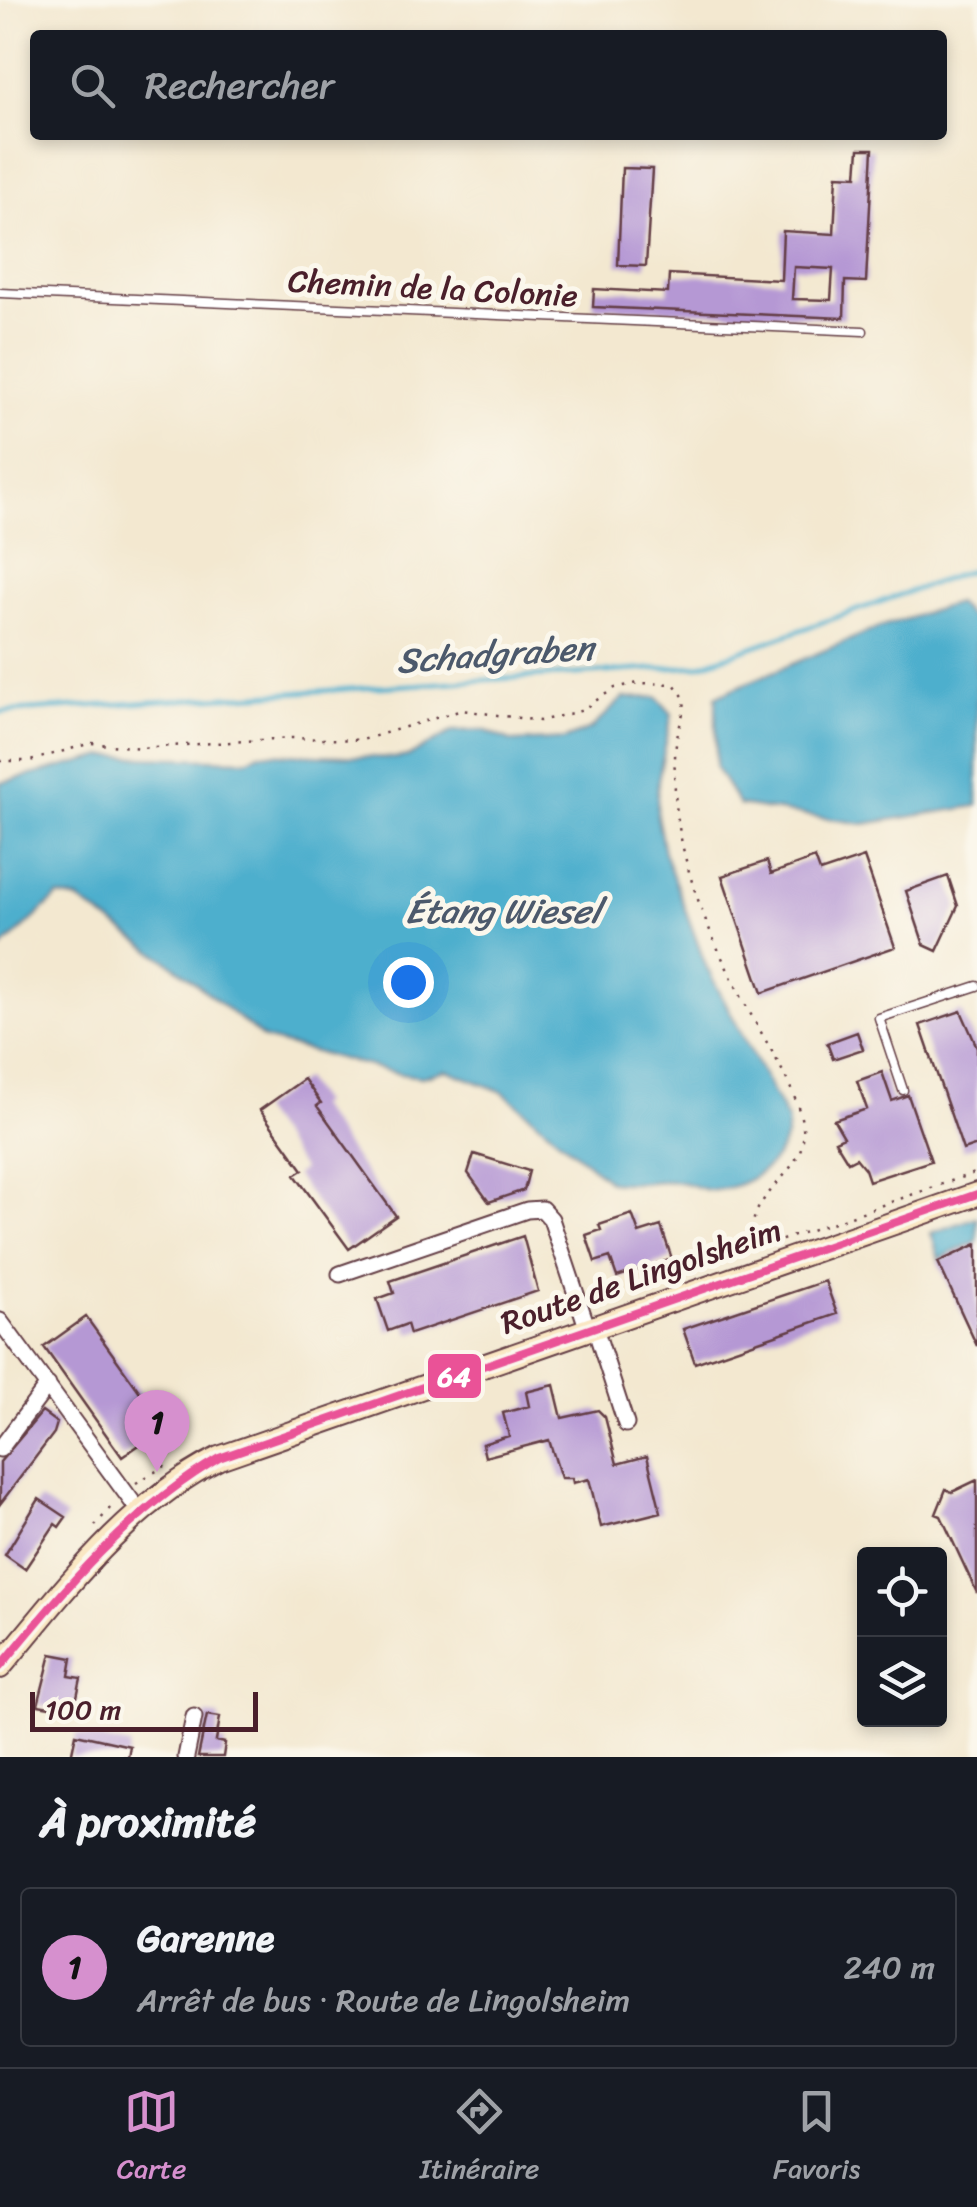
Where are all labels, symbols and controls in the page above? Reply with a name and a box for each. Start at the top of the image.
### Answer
search box [30,30,947,140]
text: Rechercher [145,52,334,119]
icon: search [65,58,120,113]
street label: Chemin de la Colonie [287,252,579,325]
water label: Schadgraben [394,616,599,692]
water label: Étang Wiesel [405,880,608,942]
your location [383,957,434,1008]
street label: Route de Lingolsheim [493,1202,789,1351]
line badge: 64 [426,1352,483,1400]
text: 64 [436,1352,471,1401]
pin: 1 [124,1390,190,1472]
map controls [857,1547,947,1727]
button: locate [857,1547,947,1637]
button: layers [857,1637,947,1727]
text: 100 m [45,1685,121,1734]
scale bar [30,1687,258,1732]
text: À proximité [40,1785,256,1859]
text: Garenne [137,1905,274,1972]
text: 1 [68,1939,81,1996]
text: 240 m [843,1939,935,1996]
text: Arrêt de bus · Route de Lingolsheim [137,1972,630,2029]
tab: Carte [117,2084,186,2193]
tab: Itinéraire [420,2084,540,2193]
tab: Favoris [773,2084,860,2193]

